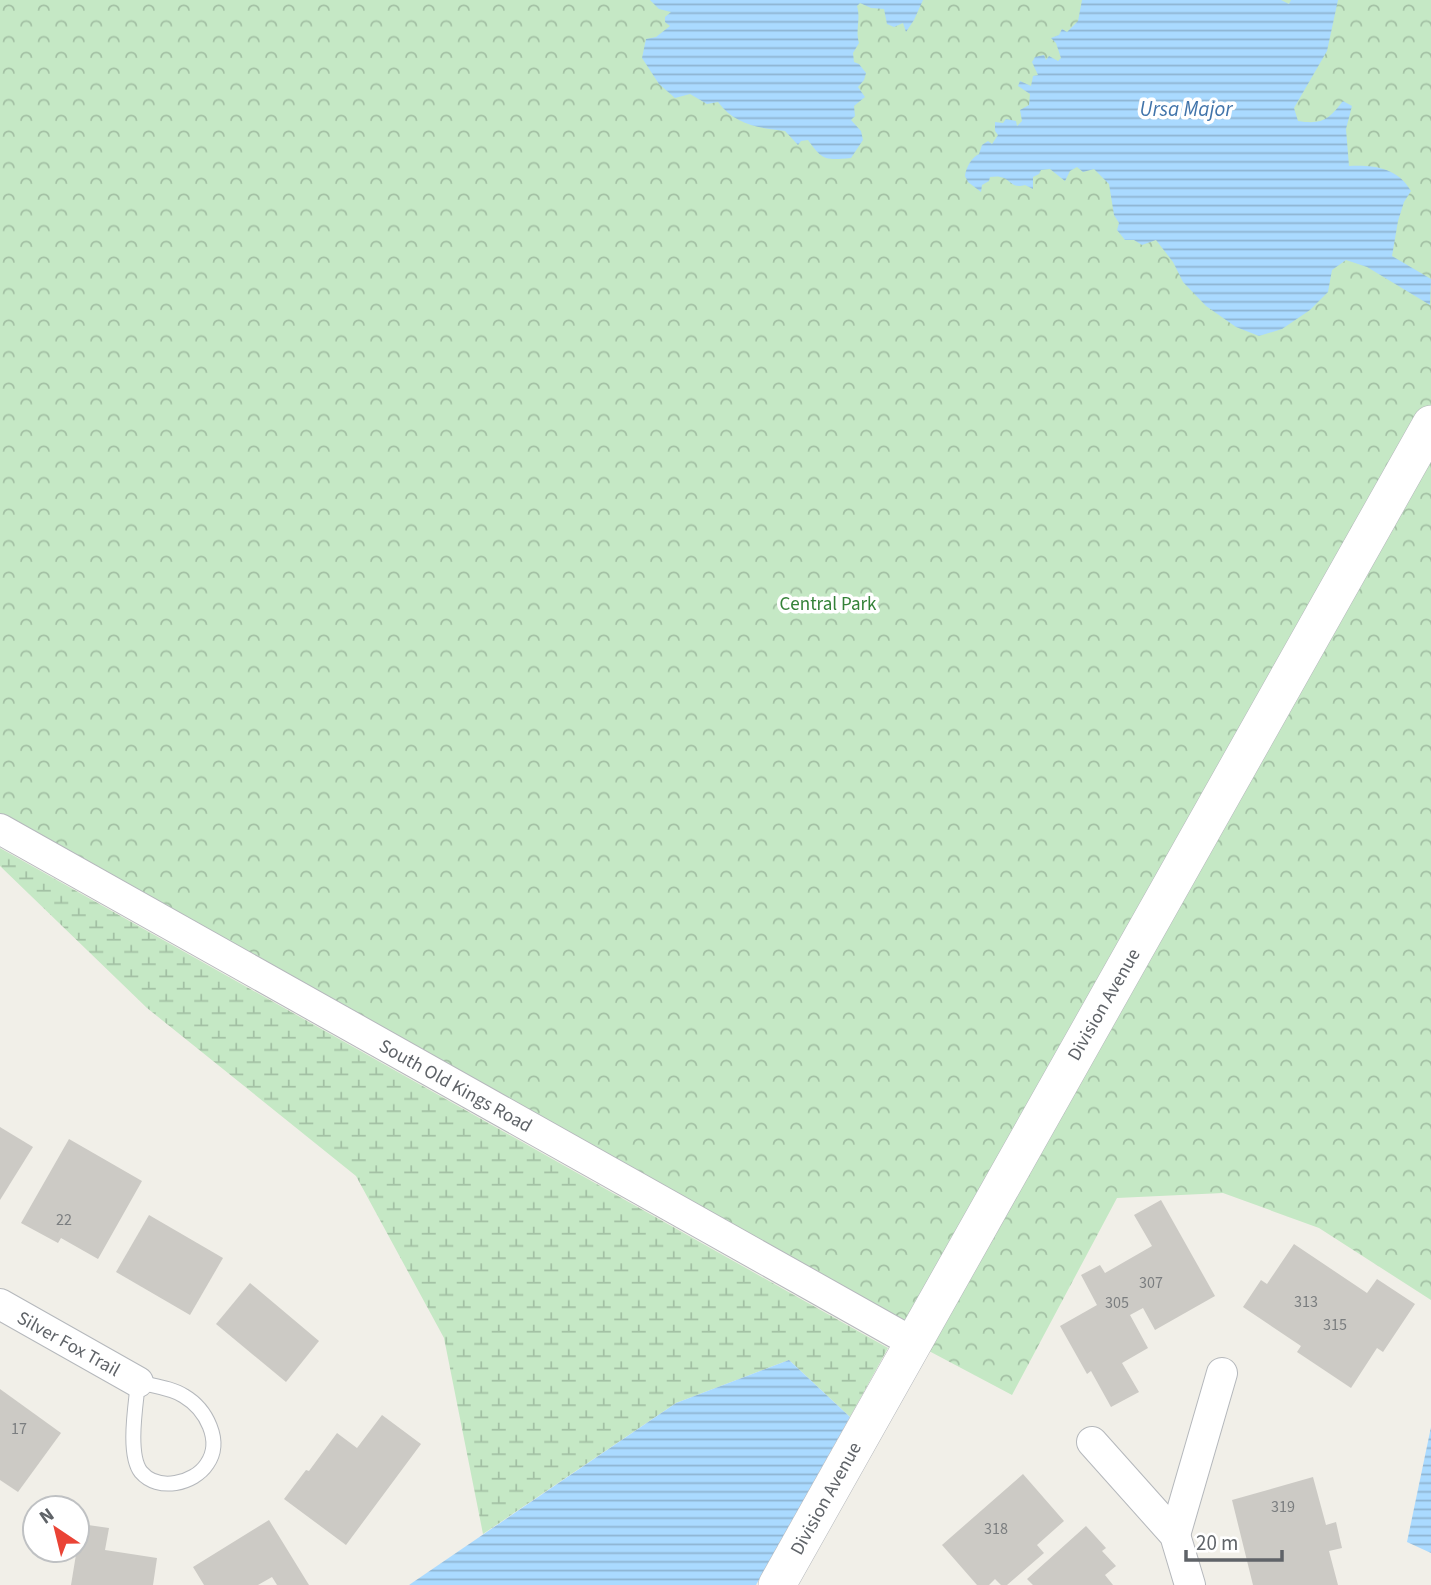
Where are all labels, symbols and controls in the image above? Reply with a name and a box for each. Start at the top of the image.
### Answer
water label: Ursa Major [1140,94,1233,124]
park label: Central Park [780,591,877,618]
street label: Division Avenue [1061,944,1147,1066]
street label: South Old Kings Road [374,1033,537,1140]
house number: 22 [56,1209,72,1231]
house number: 307 [1139,1272,1163,1294]
house number: 313 [1294,1291,1318,1313]
house number: 305 [1105,1292,1129,1314]
street label: Silver Fox Trail [12,1305,125,1384]
house number: 315 [1323,1314,1347,1336]
house number: 17 [11,1418,27,1440]
street label: Division Avenue [784,1437,869,1560]
north arrow [21,1494,91,1564]
house number: 319 [1271,1496,1295,1518]
text: N [34,1502,60,1531]
house number: 318 [984,1518,1008,1540]
scale bar [1186,1518,1282,1562]
text: 20 m [1196,1528,1238,1558]

